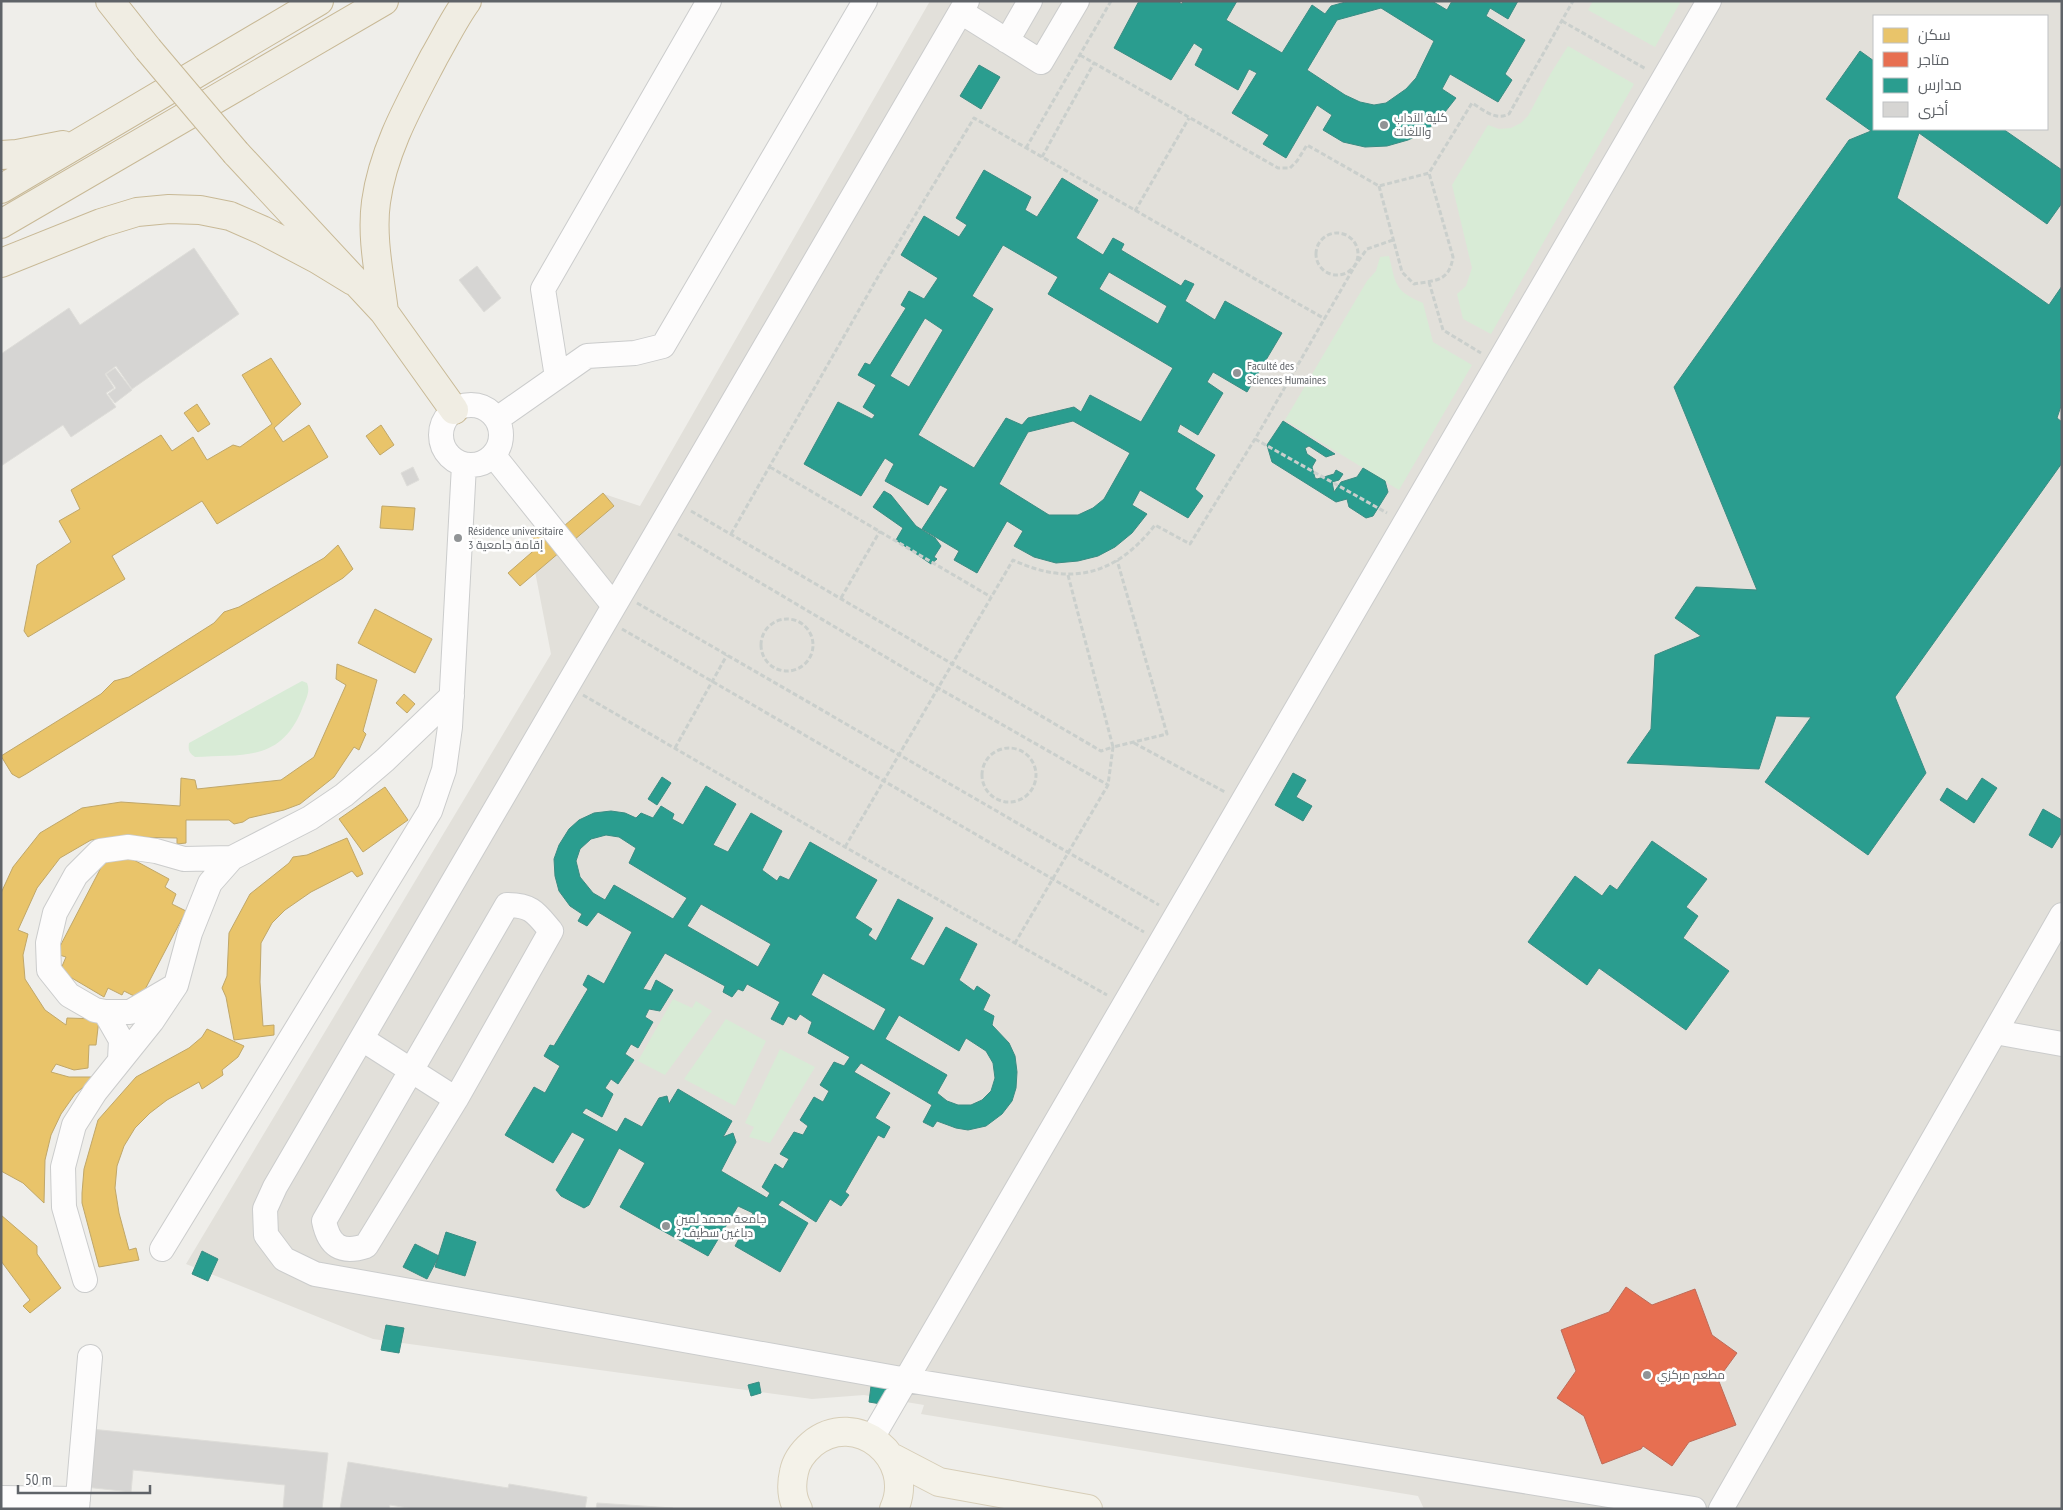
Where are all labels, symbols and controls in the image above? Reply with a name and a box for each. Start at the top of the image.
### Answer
legend [1873,15,2048,130]
text: سكن [1918,25,1951,45]
text: متاجر [1917,50,1949,69]
text: مدارس [1918,75,1962,95]
text: أخرى [1918,100,1948,120]
place label: كلية الآداب واللغات [1394,110,1448,139]
marker: كلية الآداب واللغات [1378,119,1390,131]
place label: Faculté des Sciences Humaines [1247,358,1326,387]
marker: Faculté des Sciences Humaines [1231,367,1243,379]
place label: Résidence universitaire إقامة جامعية 3 [468,523,564,552]
marker: Résidence universitaire إقامة جامعية 3 [452,532,464,544]
place label: جامعة محمد لمين دباغين سطيف 2 [676,1211,766,1240]
marker: جامعة محمد لمين دباغين سطيف 2 [660,1220,672,1232]
place label: مطعم مركزي [1657,1367,1725,1385]
marker: مطعم مركزي [1641,1369,1653,1381]
scale bar [18,1462,150,1494]
text: 50 m [25,1470,51,1489]

